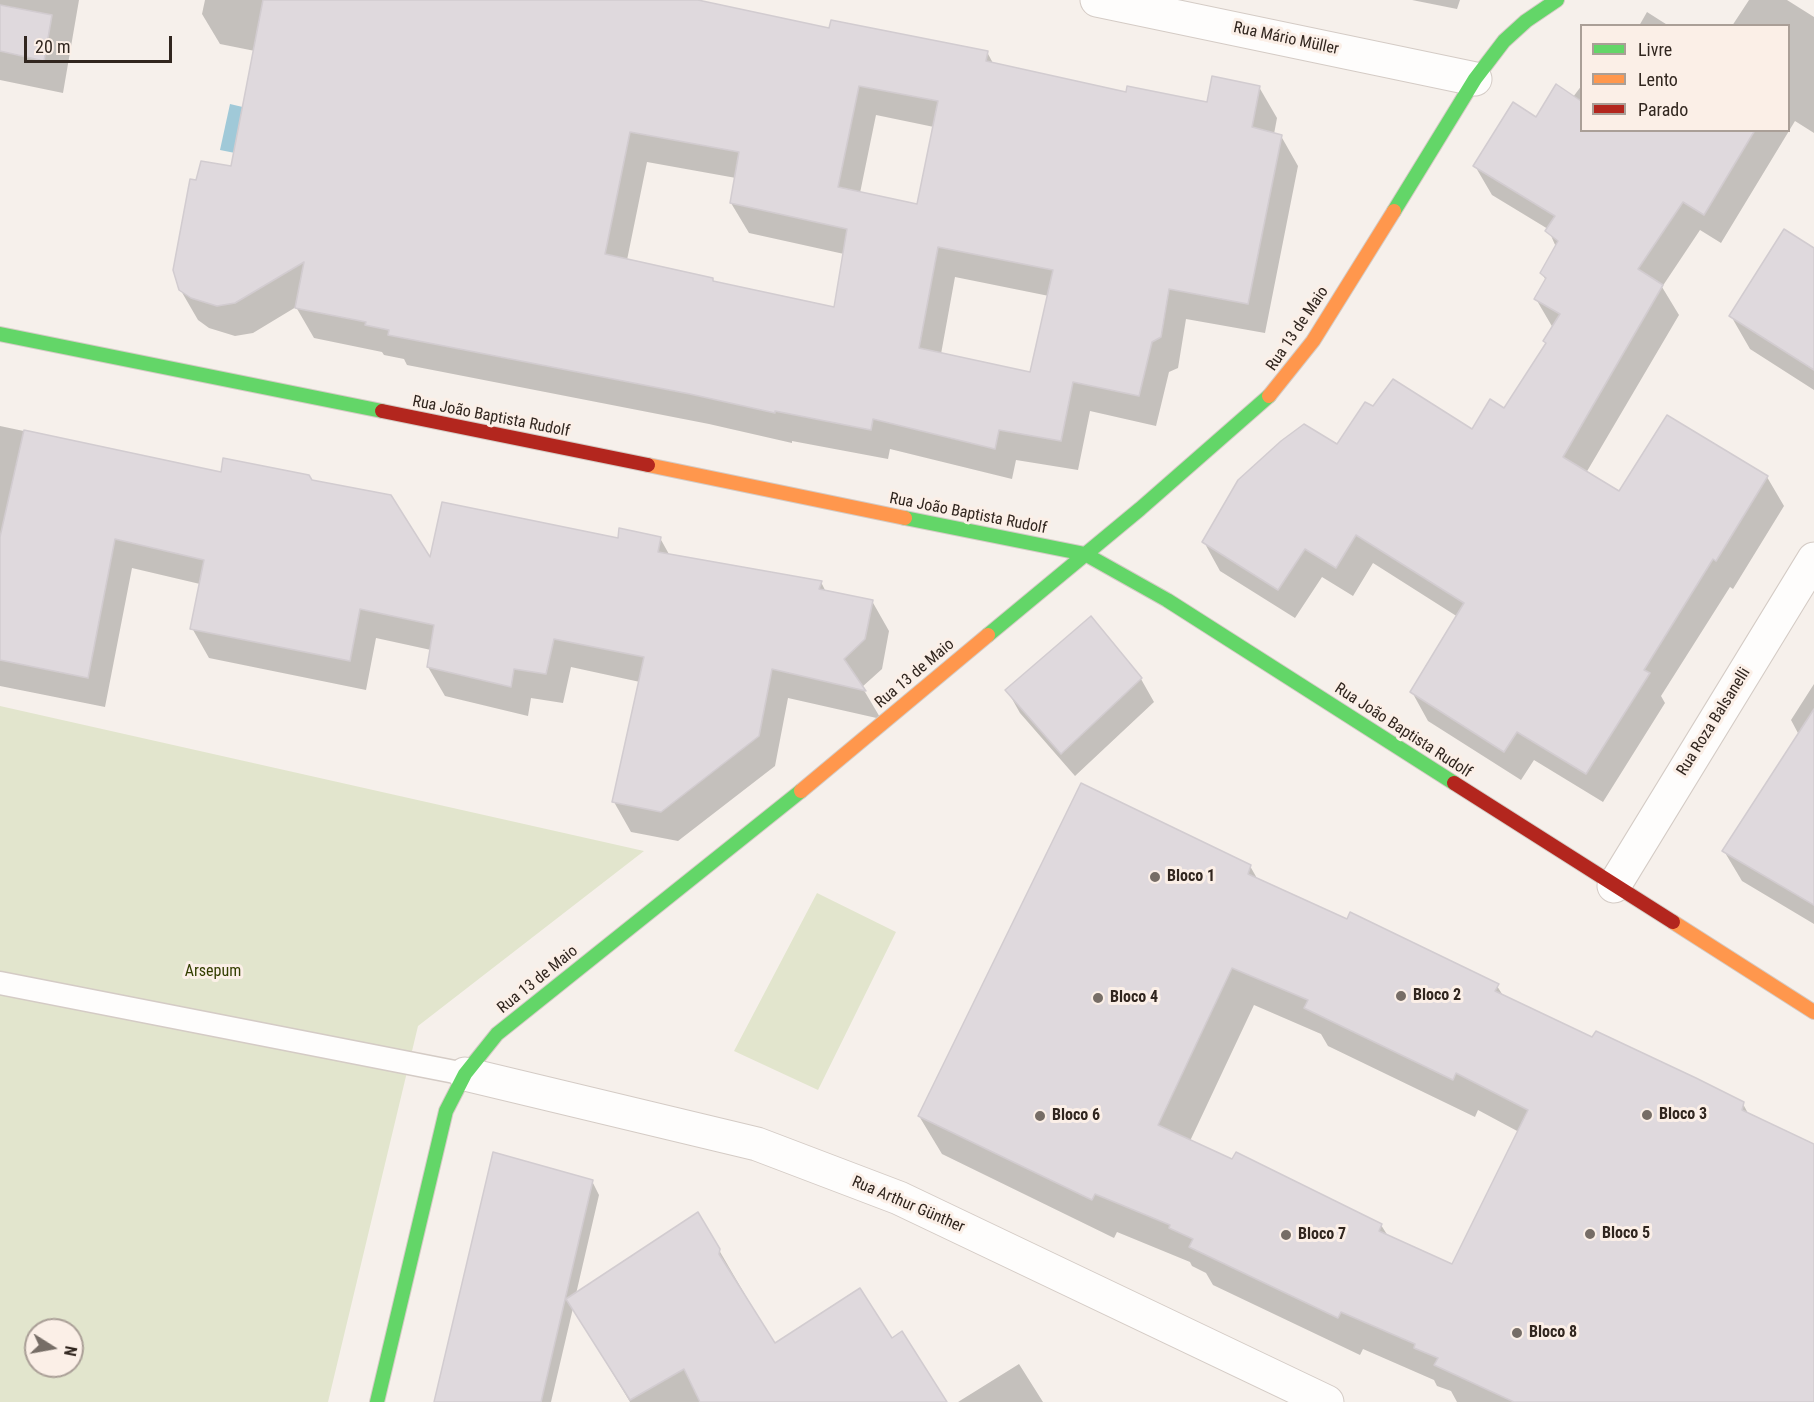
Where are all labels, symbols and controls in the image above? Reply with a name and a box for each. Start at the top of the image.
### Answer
street label: Rua Mário Müller [1232,18,1340,60]
scale bar [27,24,176,62]
legend [1580,24,1790,132]
text: 20 m [35,36,70,57]
text: Livre [1638,39,1672,60]
text: Lento [1638,69,1678,90]
text: Parado [1638,99,1688,120]
street label: Rua 13 de Maio [1263,283,1333,375]
street label: Rua João Baptista Rudolf [411,392,571,442]
street label: Rua João Baptista Rudolf [888,489,1048,539]
street label: Rua 13 de Maio [871,635,959,713]
street label: Rua Roza Balsanelli [1673,664,1755,780]
street label: Rua João Baptista Rudolf [1331,679,1475,783]
place label: Bloco 1 [1167,867,1215,887]
marker: Bloco 1 [1148,870,1162,884]
street label: Rua 13 de Maio [494,942,582,1018]
park label: Arsepum [185,962,241,982]
place label: Bloco 2 [1413,986,1461,1006]
place label: Bloco 4 [1110,988,1158,1008]
marker: Bloco 2 [1394,989,1408,1003]
marker: Bloco 4 [1091,991,1105,1005]
place label: Bloco 3 [1659,1105,1707,1125]
place label: Bloco 6 [1052,1106,1100,1126]
marker: Bloco 3 [1640,1108,1654,1122]
marker: Bloco 6 [1033,1109,1047,1123]
street label: Rua Arthur Günther [849,1173,967,1237]
place label: Bloco 5 [1602,1224,1650,1244]
place label: Bloco 7 [1298,1225,1346,1245]
marker: Bloco 5 [1583,1227,1597,1241]
marker: Bloco 7 [1279,1228,1293,1242]
north arrow [24,1318,84,1378]
place label: Bloco 8 [1529,1323,1577,1343]
marker: Bloco 8 [1510,1326,1524,1340]
text: N [60,1345,80,1358]

